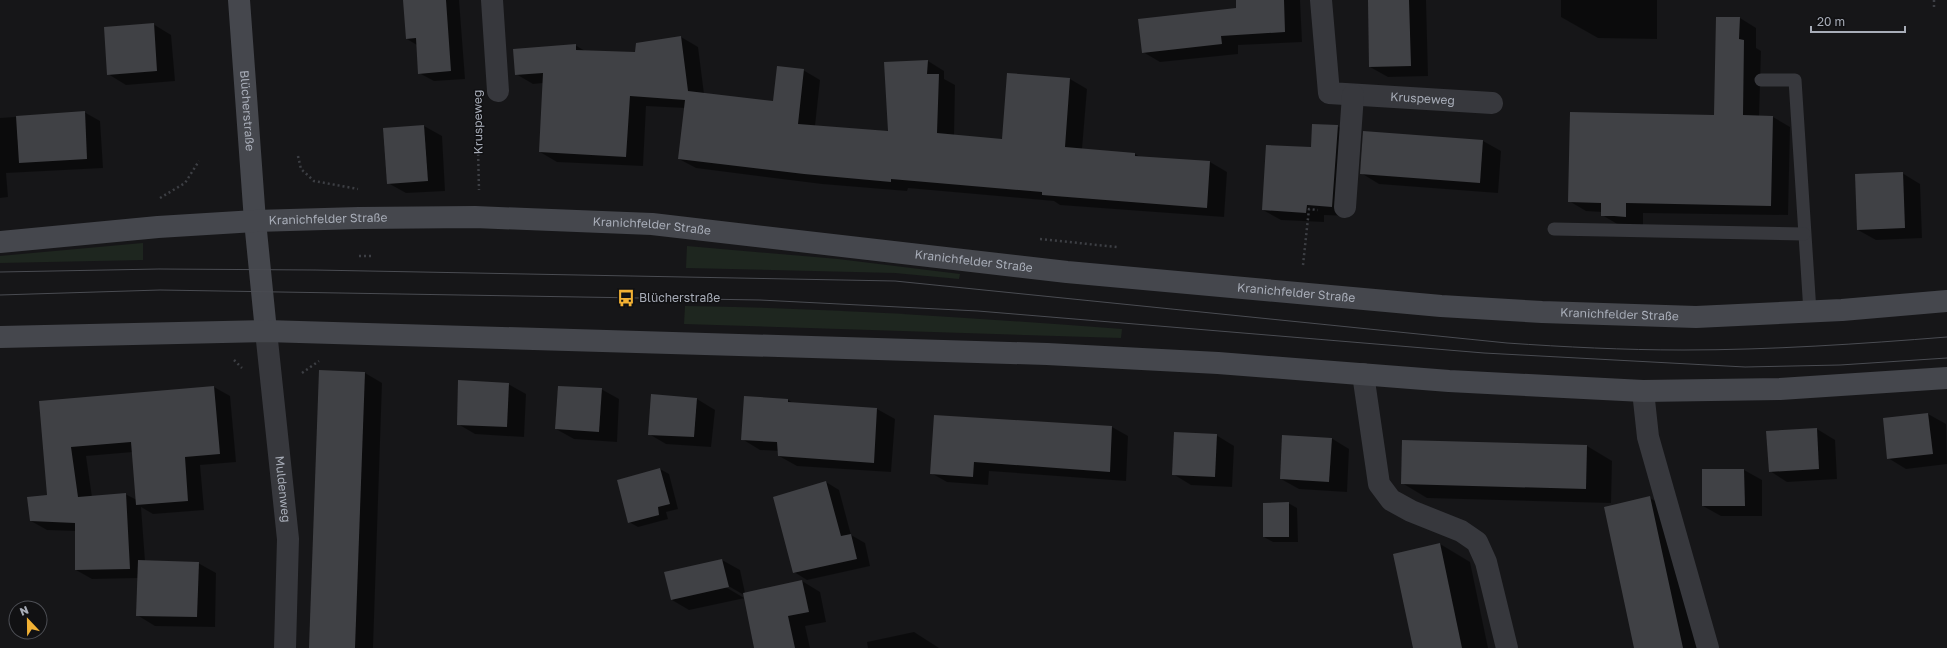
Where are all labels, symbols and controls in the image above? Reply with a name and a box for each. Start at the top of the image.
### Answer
scale bar [1811,8,1905,34]
text: 20 m [1817,14,1845,29]
street label: Blücherstraße [237,70,258,152]
street label: Kruspeweg [1390,89,1455,108]
street label: Kruspeweg [469,90,486,155]
street label: Kranichfelder Straße [268,210,388,228]
street label: Kranichfelder Straße [592,214,712,238]
street label: Kranichfelder Straße [914,246,1034,275]
street label: Kranichfelder Straße [1236,279,1356,305]
bus stop icon: Blücherstraße [616,288,636,308]
place label: Blücherstraße [639,290,720,305]
street label: Kranichfelder Straße [1560,305,1679,323]
street label: Muldenweg [272,455,294,523]
north arrow [8,600,48,640]
text: N [18,603,30,618]

